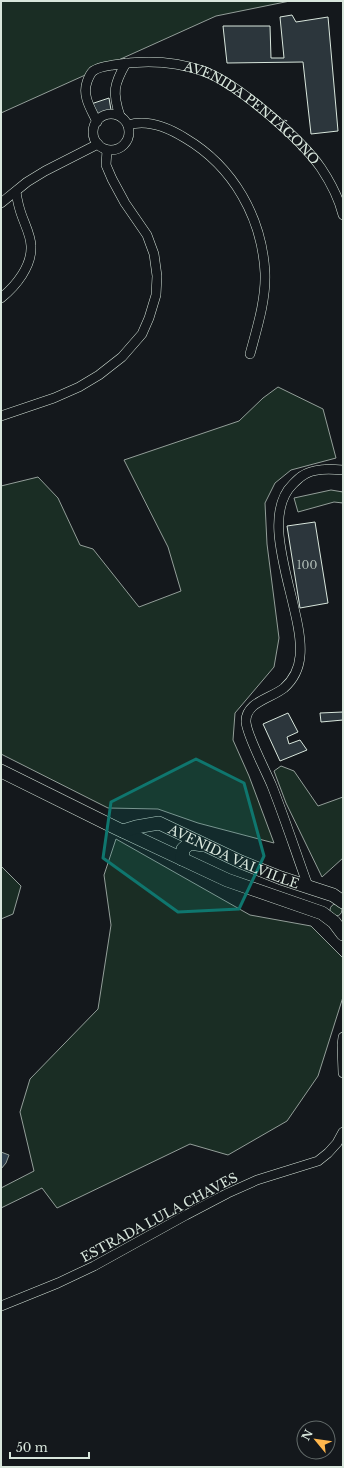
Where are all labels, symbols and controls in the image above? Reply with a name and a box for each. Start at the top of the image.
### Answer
street label: AVENIDA PENTÁGONO [181,58,323,168]
house number: 100 [297,558,317,572]
street label: AVENIDA VALVILLE [165,820,301,892]
street label: ESTRADA LULA CHAVES [78,1169,241,1266]
north arrow [296,1420,336,1460]
text: N [299,1427,316,1443]
scale bar [10,1434,89,1460]
text: 50 m [16,1440,48,1455]

